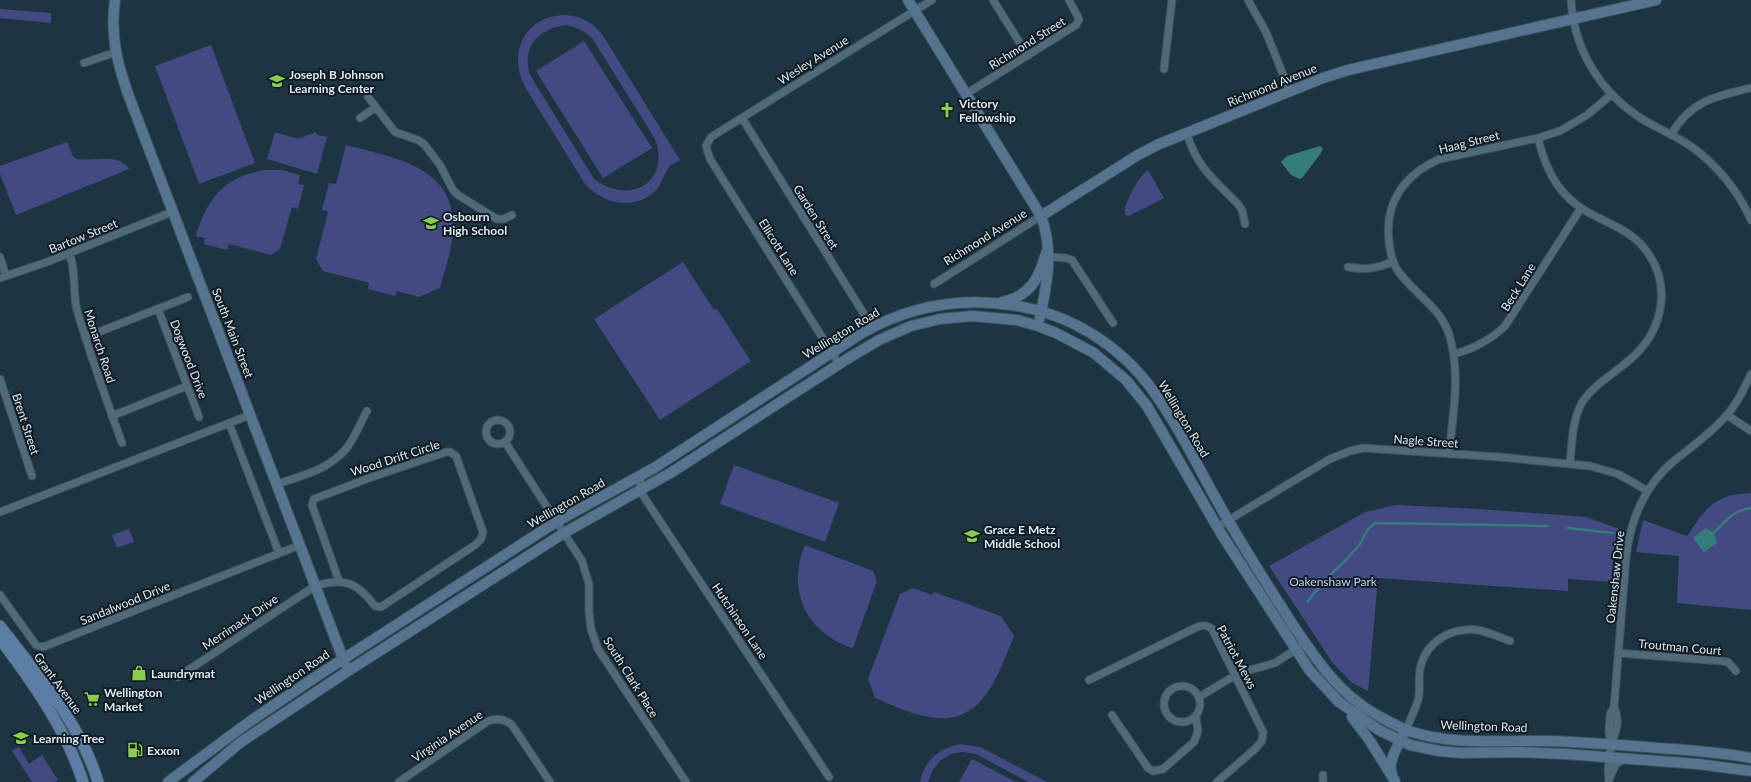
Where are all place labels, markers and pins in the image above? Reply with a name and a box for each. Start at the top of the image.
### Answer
place label: Joseph B Johnson Learning Center [289,67,384,96]
school or university icon: Joseph B Johnson Learning Center [268,72,286,90]
place label: Victory Fellowship [958,96,1016,125]
church icon: Victory Fellowship [938,101,956,119]
place label: Osbourn High School [443,209,507,238]
school or university icon: Osbourn High School [422,214,440,232]
place label: Grace E Metz Middle School [984,522,1060,551]
school or university icon: Grace E Metz Middle School [963,527,981,545]
shop icon: Laundrymat [130,664,148,682]
place label: Laundrymat [151,666,216,681]
place label: Wellington Market [104,685,163,714]
supermarket icon: Wellington Market [83,690,101,708]
school or university icon: Learning Tree [12,729,30,747]
place label: Learning Tree [33,731,105,746]
fuel station icon: Exxon [126,741,144,759]
place label: Exxon [147,743,180,758]

